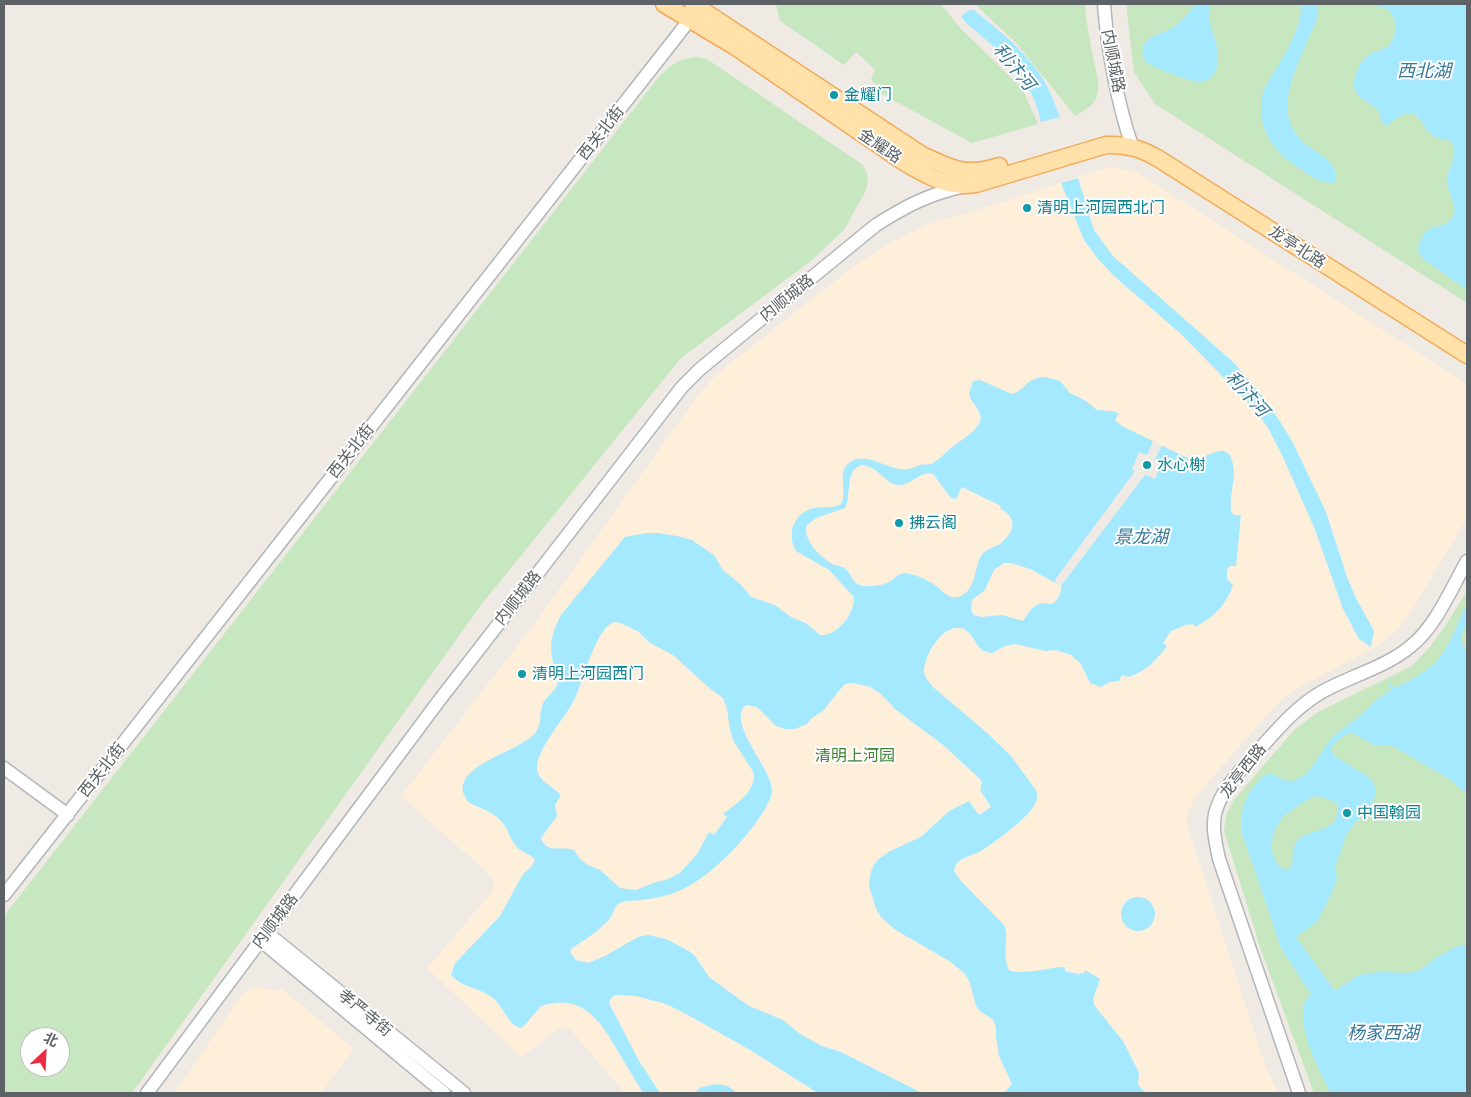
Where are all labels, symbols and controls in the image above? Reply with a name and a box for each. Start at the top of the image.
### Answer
street label: 内顺城路 [1097,28,1129,94]
water label: 利汴河 [989,39,1039,95]
water label: 西北湖 [1397,60,1451,82]
place label: 金耀门 [844,85,892,105]
marker: 金耀门 [828,89,840,101]
street label: 西关北街 [574,102,628,164]
street label: 金耀路 [855,125,905,167]
place label: 清明上河园西北门 [1037,198,1165,218]
marker: 清明上河园西北门 [1021,202,1033,214]
street label: 龙亭北路 [1265,222,1329,272]
street label: 内顺城路 [756,270,818,326]
water label: 利汴河 [1221,367,1273,421]
street label: 西关北街 [324,420,378,482]
place label: 水心榭 [1157,455,1205,475]
marker: 水心榭 [1141,459,1153,471]
place label: 拂云阁 [909,513,957,533]
marker: 拂云阁 [893,517,905,529]
water label: 景龙湖 [1114,526,1168,548]
street label: 内顺城路 [491,567,545,629]
place label: 清明上河园西门 [532,664,644,684]
marker: 清明上河园西门 [516,668,528,680]
street label: 西关北街 [75,739,129,801]
street label: 龙亭西路 [1216,740,1270,802]
park label: 清明上河园 [815,746,895,766]
place label: 中国翰园 [1357,803,1421,823]
marker: 中国翰园 [1341,807,1353,819]
street label: 内顺城路 [248,890,302,952]
street label: 孝严寺街 [334,985,396,1041]
water label: 杨家西湖 [1347,1022,1419,1044]
north arrow [20,1027,70,1077]
text: 北 [41,1029,61,1050]

